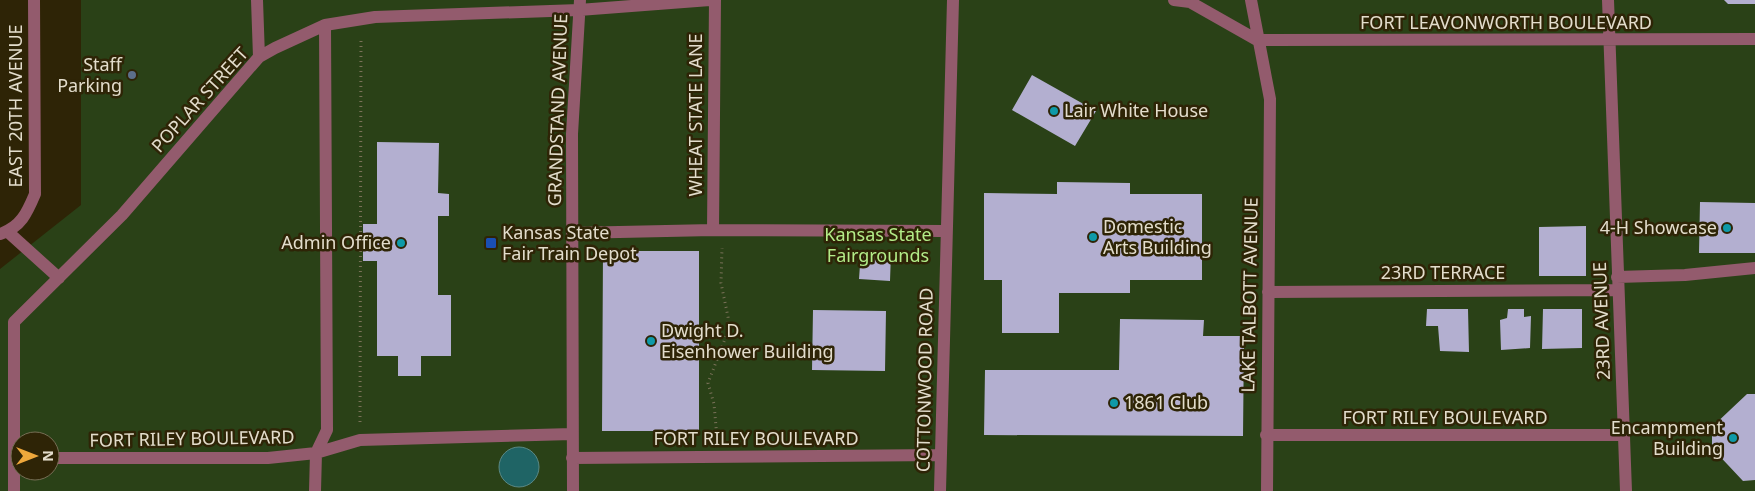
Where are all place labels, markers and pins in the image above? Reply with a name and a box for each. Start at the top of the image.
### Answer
place label: Staff Parking [57,52,124,97]
marker: Staff Parking [126,69,138,81]
place label: Lair White House [1064,98,1208,122]
marker: Lair White House [1048,105,1060,117]
place label: Domestic Arts Building [1103,214,1212,259]
place label: 4-H Showcase [1600,215,1717,239]
place label: Kansas State Fair Train Depot [502,220,637,265]
marker: 4-H Showcase [1721,222,1733,234]
place label: Admin Office [281,230,391,254]
marker: Domestic Arts Building [1087,231,1099,243]
marker: Kansas State Fair Train Depot [484,236,498,250]
marker: Admin Office [395,237,407,249]
place label: Dwight D. Eisenhower Building [661,318,834,363]
marker: Dwight D. Eisenhower Building [645,335,657,347]
place label: 1861 Club [1124,390,1208,414]
marker: 1861 Club [1108,397,1120,409]
place label: Encampment Building [1611,415,1724,460]
marker: Encampment Building [1727,432,1739,444]

